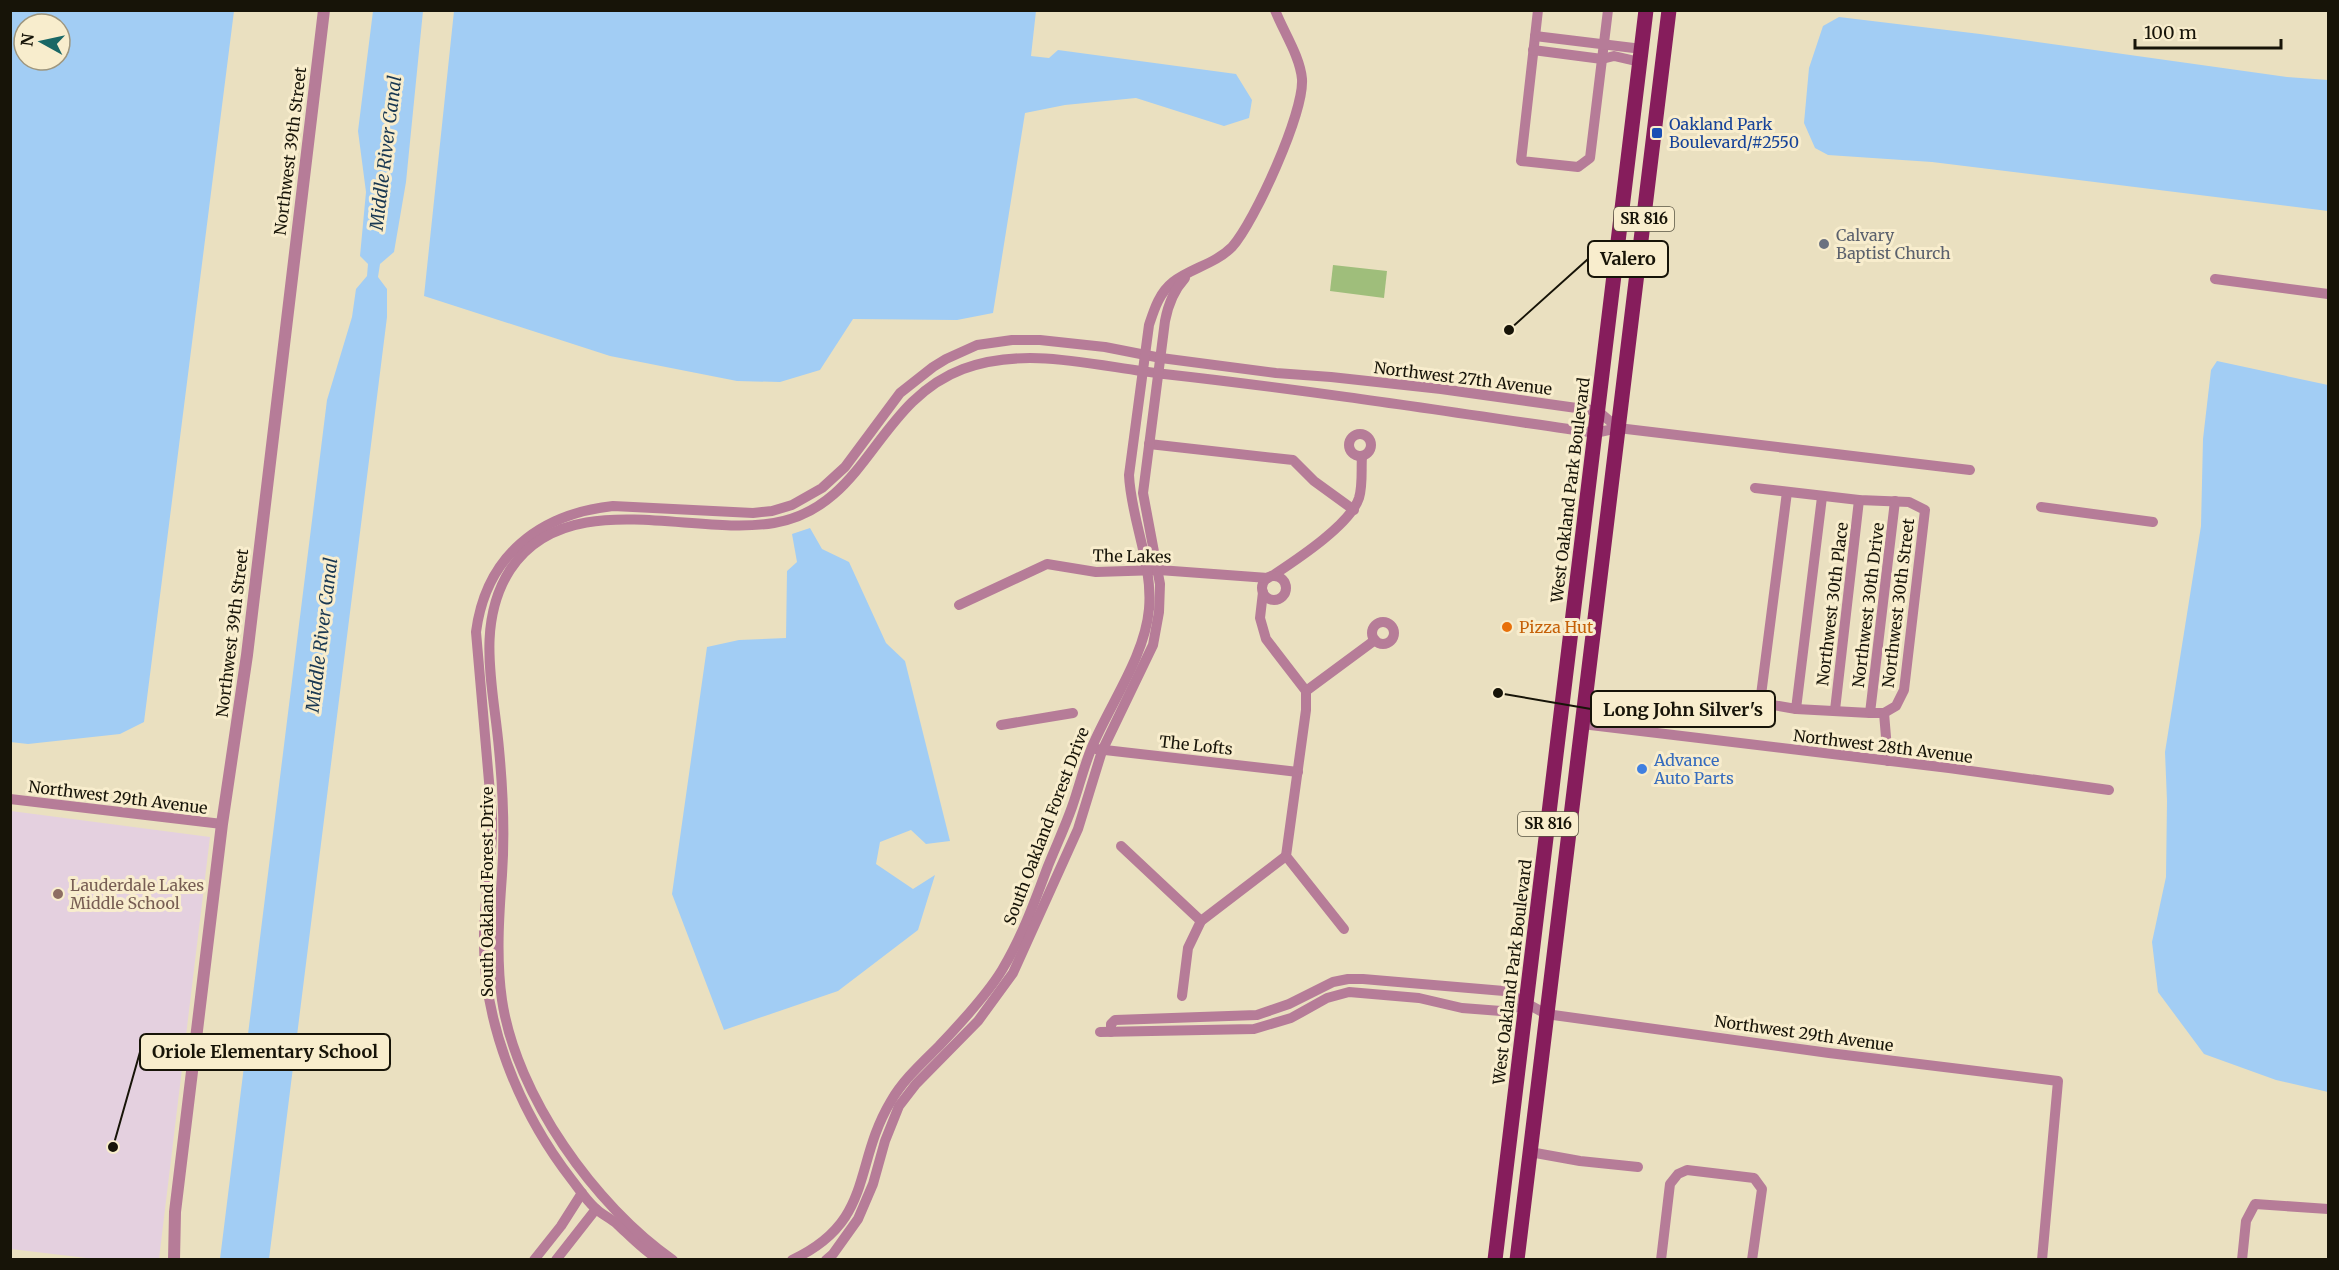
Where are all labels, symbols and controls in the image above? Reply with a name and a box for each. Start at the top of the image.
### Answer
north arrow [12,12,72,72]
scale bar [2135,12,2280,50]
text: 100 m [2144,21,2197,44]
text: N [16,32,38,48]
street label: Northwest 39th Street [270,65,310,236]
water label: Middle River Canal [364,74,406,233]
place label: Oakland Park Boulevard/#2550 [1669,114,1799,152]
marker: Oakland Park Boulevard/#2550 [1650,126,1664,140]
road number: SR 816 [1614,207,1674,231]
place label: Calvary Baptist Church [1836,225,1951,263]
marker: Calvary Baptist Church [1817,237,1831,251]
callout: Valero [1588,241,1668,277]
text: Valero [1599,247,1656,270]
street label: Northwest 27th Avenue [1373,357,1553,399]
street label: West Oakland Park Boulevard [1546,376,1594,605]
street label: Northwest 30th Street [1878,516,1918,689]
street label: Northwest 30th Place [1812,521,1852,687]
street label: Northwest 30th Drive [1848,521,1888,689]
street label: The Lakes [1092,545,1172,567]
street label: Northwest 39th Street [212,547,252,718]
water label: Middle River Canal [300,556,342,715]
place label: Pizza Hut [1519,617,1594,637]
marker: Pizza Hut [1500,620,1514,634]
callout: Long John Silver's [1591,691,1775,727]
text: Long John Silver's [1603,698,1763,721]
street label: South Oakland Forest Drive [999,724,1093,928]
street label: Northwest 28th Avenue [1792,725,1974,767]
street label: The Lofts [1158,731,1234,759]
place label: Advance Auto Parts [1653,750,1734,788]
marker: Advance Auto Parts [1635,762,1649,776]
street label: Northwest 29th Avenue [27,776,209,818]
street label: South Oakland Forest Drive [477,787,497,997]
road number: SR 816 [1518,812,1578,836]
street label: West Oakland Park Boulevard [1488,858,1536,1087]
place label: Lauderdale Lakes Middle School [70,875,204,913]
marker: Lauderdale Lakes Middle School [51,887,65,901]
street label: Northwest 29th Avenue [1713,1011,1895,1055]
callout: Oriole Elementary School [140,1034,390,1070]
text: Oriole Elementary School [152,1040,378,1063]

